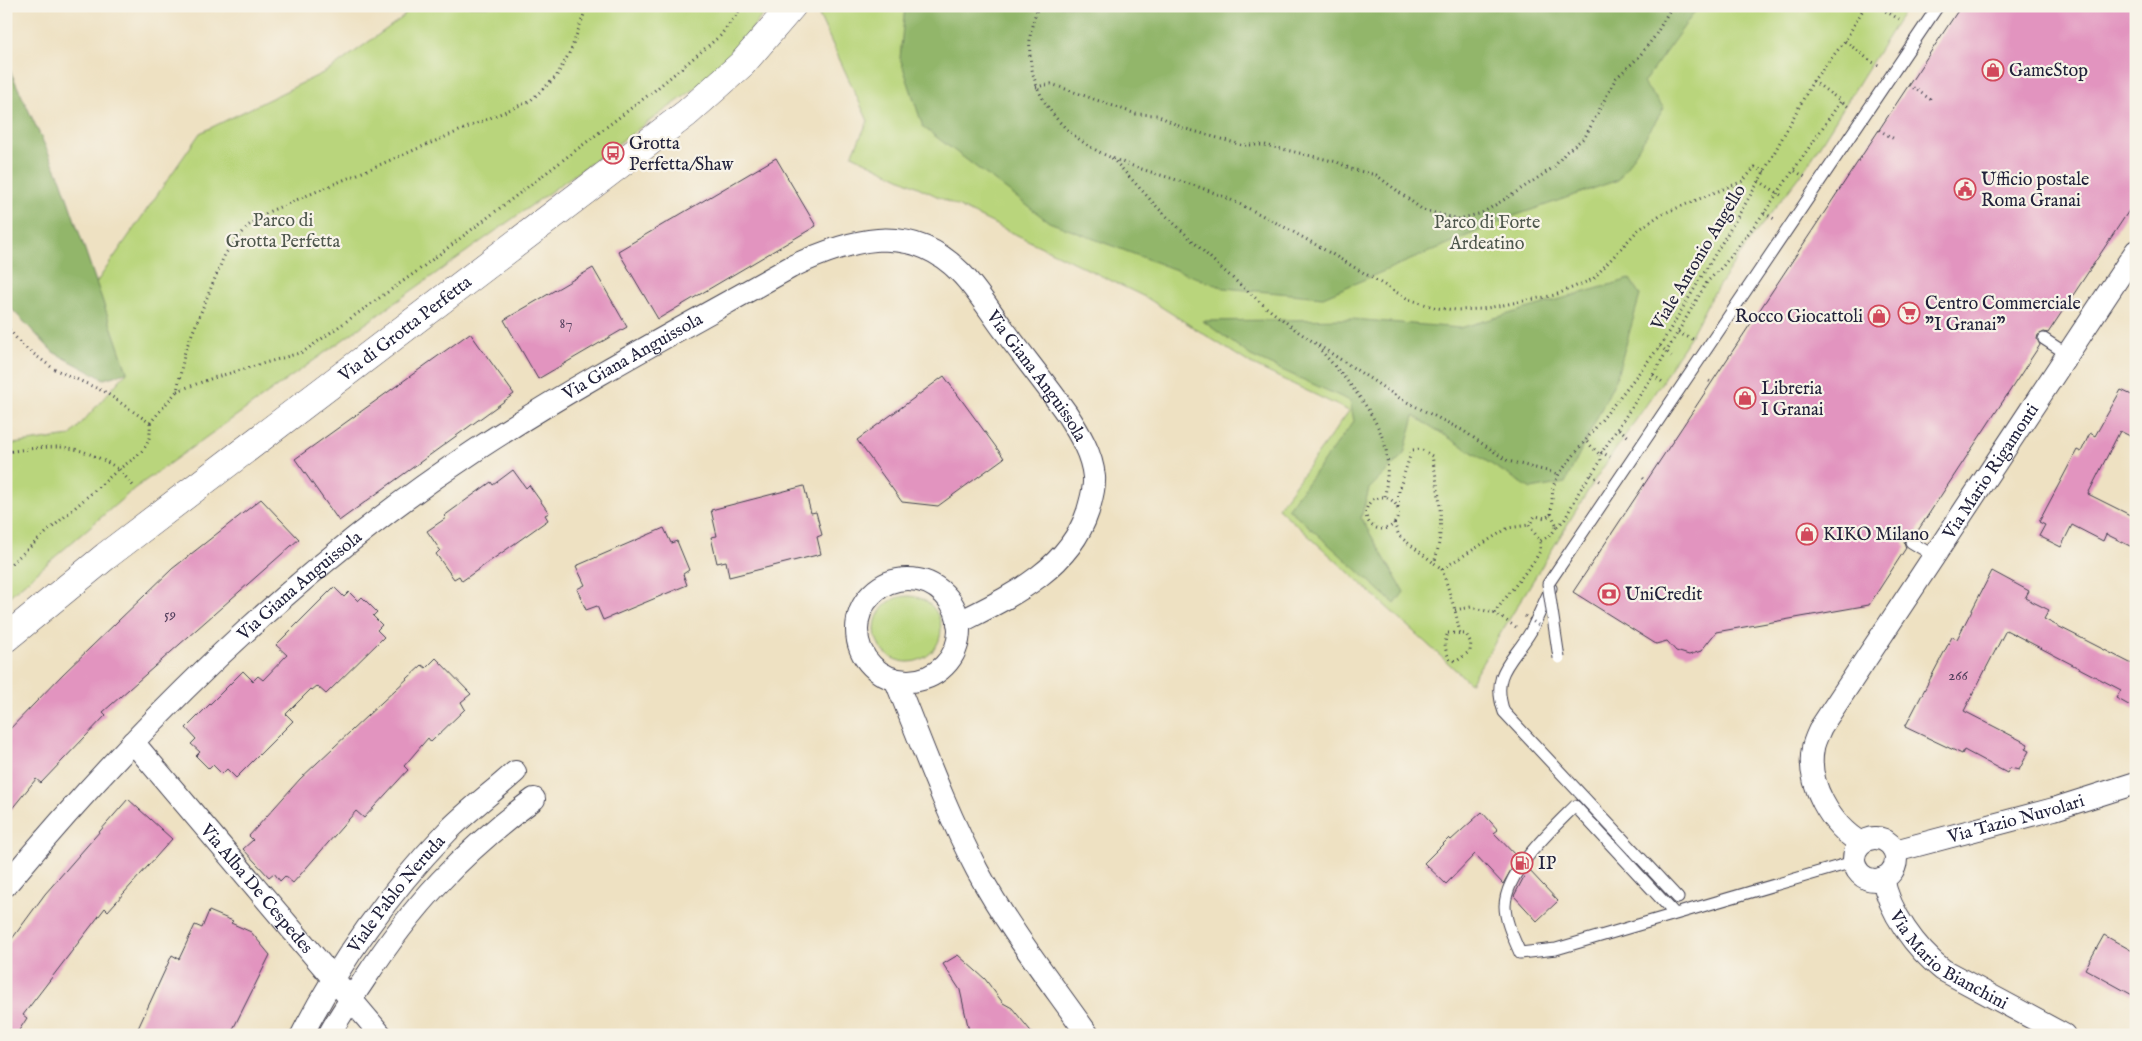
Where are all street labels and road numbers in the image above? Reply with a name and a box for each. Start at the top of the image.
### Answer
street label: Viale Antonio Augello [1646,181,1752,336]
street label: Via di Grotta Perfetta [334,271,477,388]
street label: Via Giana Anguissola [980,305,1091,446]
street label: Via Giana Anguissola [558,308,707,407]
street label: Via Mario Rigamonti [1938,399,2045,545]
street label: Via Giana Anguissola [232,526,367,647]
street label: Via Tazio Nuvolari [1944,790,2088,850]
street label: Via Alba De Cespedes [194,819,317,959]
street label: Viale Pablo Neruda [343,831,451,959]
street label: Via Mario Bianchini [1883,906,2012,1016]

